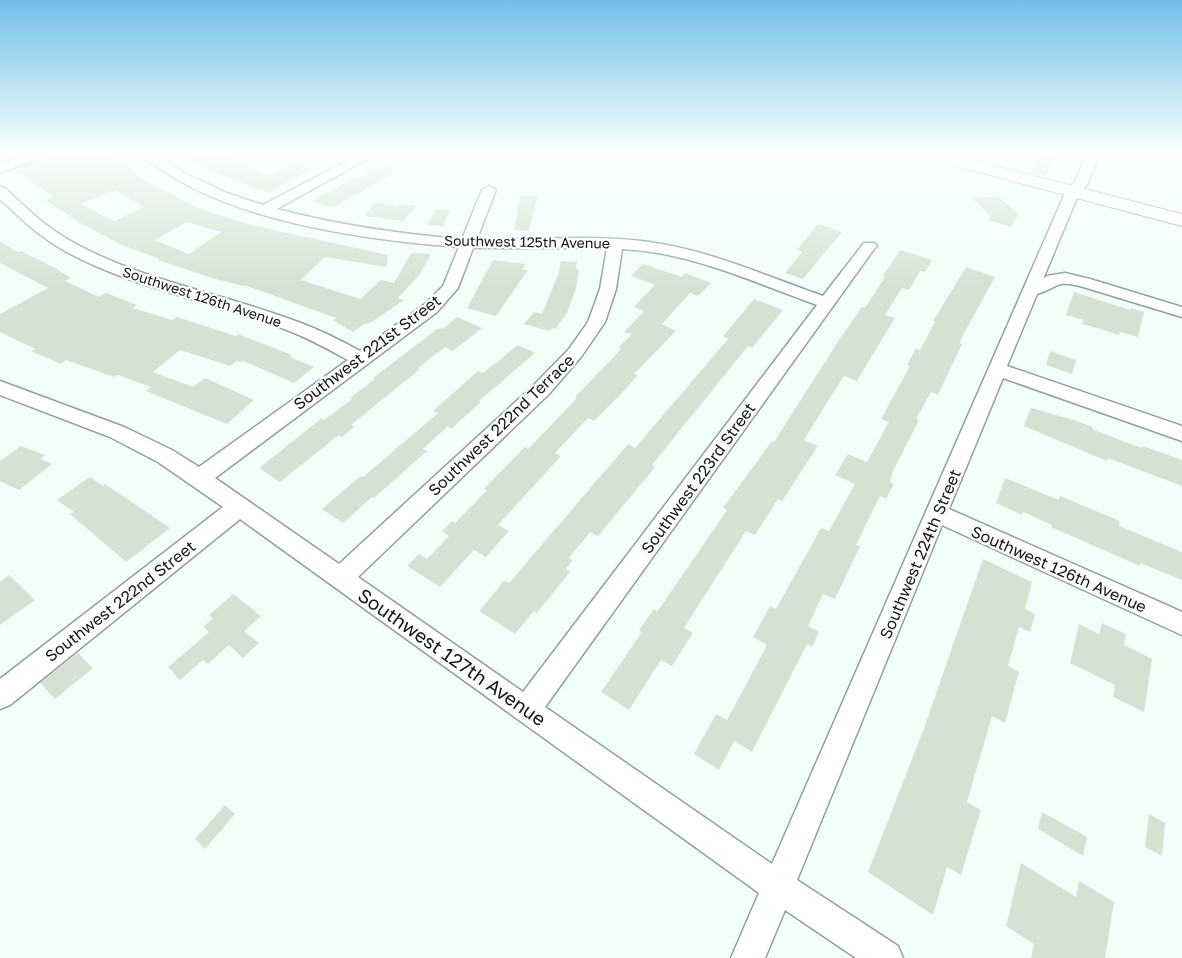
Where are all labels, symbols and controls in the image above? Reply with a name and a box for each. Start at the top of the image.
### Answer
street label: Southwest 125th Avenue [444,232,610,251]
street label: Southwest 126th Avenue [120,263,284,330]
street label: Southwest 221st Street [289,290,445,414]
street label: Southwest 222nd Terrace [424,350,578,500]
street label: Southwest 223rd Street [636,399,760,557]
street label: Southwest 224th Street [875,466,965,642]
street label: Southwest 126th Avenue [968,521,1150,617]
street label: Southwest 222nd Street [41,536,199,666]
street label: Southwest 127th Avenue [354,583,551,730]

